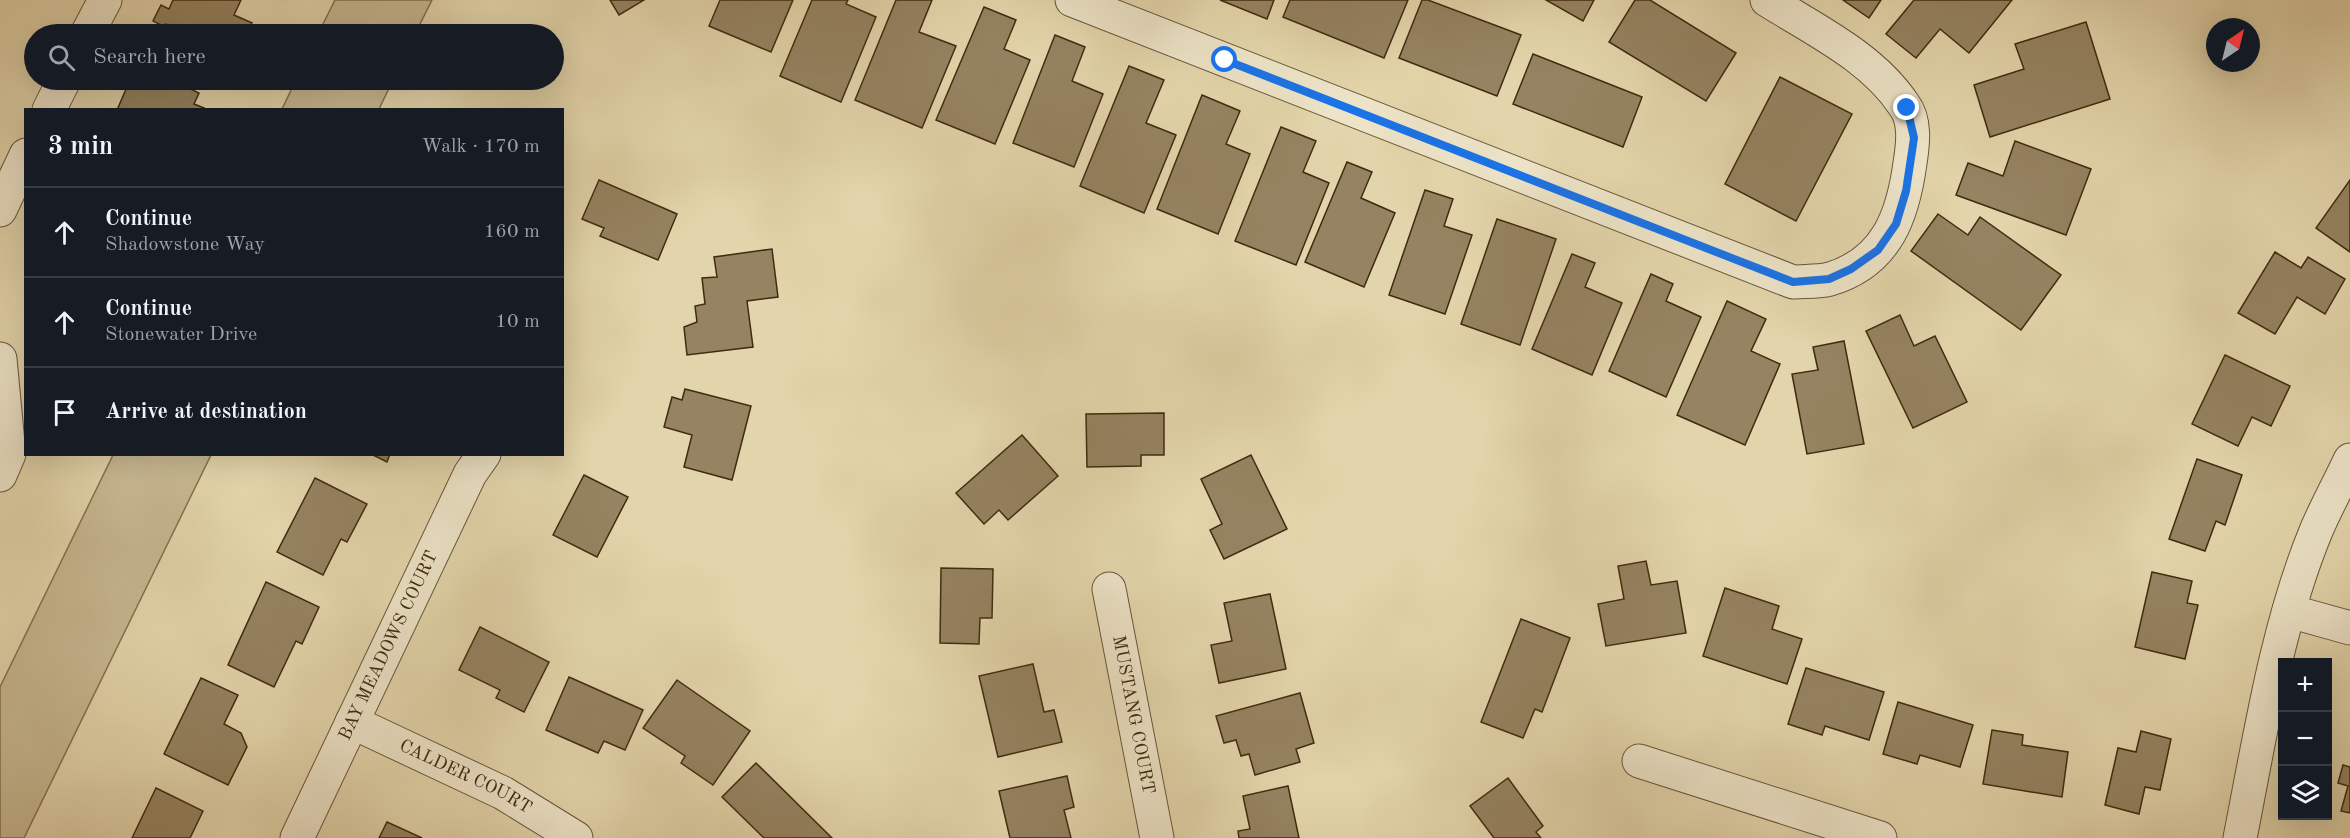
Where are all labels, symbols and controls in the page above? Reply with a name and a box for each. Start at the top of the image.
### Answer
north arrow [2206,18,2260,72]
search box [24,24,564,90]
icon: search [45,41,78,74]
text: Search here [93,46,206,68]
route start [1211,46,1237,72]
route end [1893,94,1919,120]
text: 3 min [48,134,113,160]
text: Walk · 170 m [421,137,540,157]
text: Continue [105,208,192,230]
icon: ahead [48,216,81,249]
text: 160 m [484,222,540,242]
text: Shadowstone Way [105,235,265,255]
text: Continue [105,298,192,320]
icon: ahead [48,306,81,339]
text: 10 m [495,312,540,332]
text: Stonewater Drive [105,325,257,345]
icon: arrive [48,396,81,429]
text: Arrive at destination [105,401,307,423]
street label: BAY MEADOWS COURT [336,548,441,743]
street label: MUSTANG COURT [1109,634,1157,796]
map controls [2278,658,2332,820]
button: + [2278,658,2332,712]
button: − [2278,712,2332,766]
street label: CALDER COURT [396,737,535,817]
button: layers [2278,766,2332,820]

